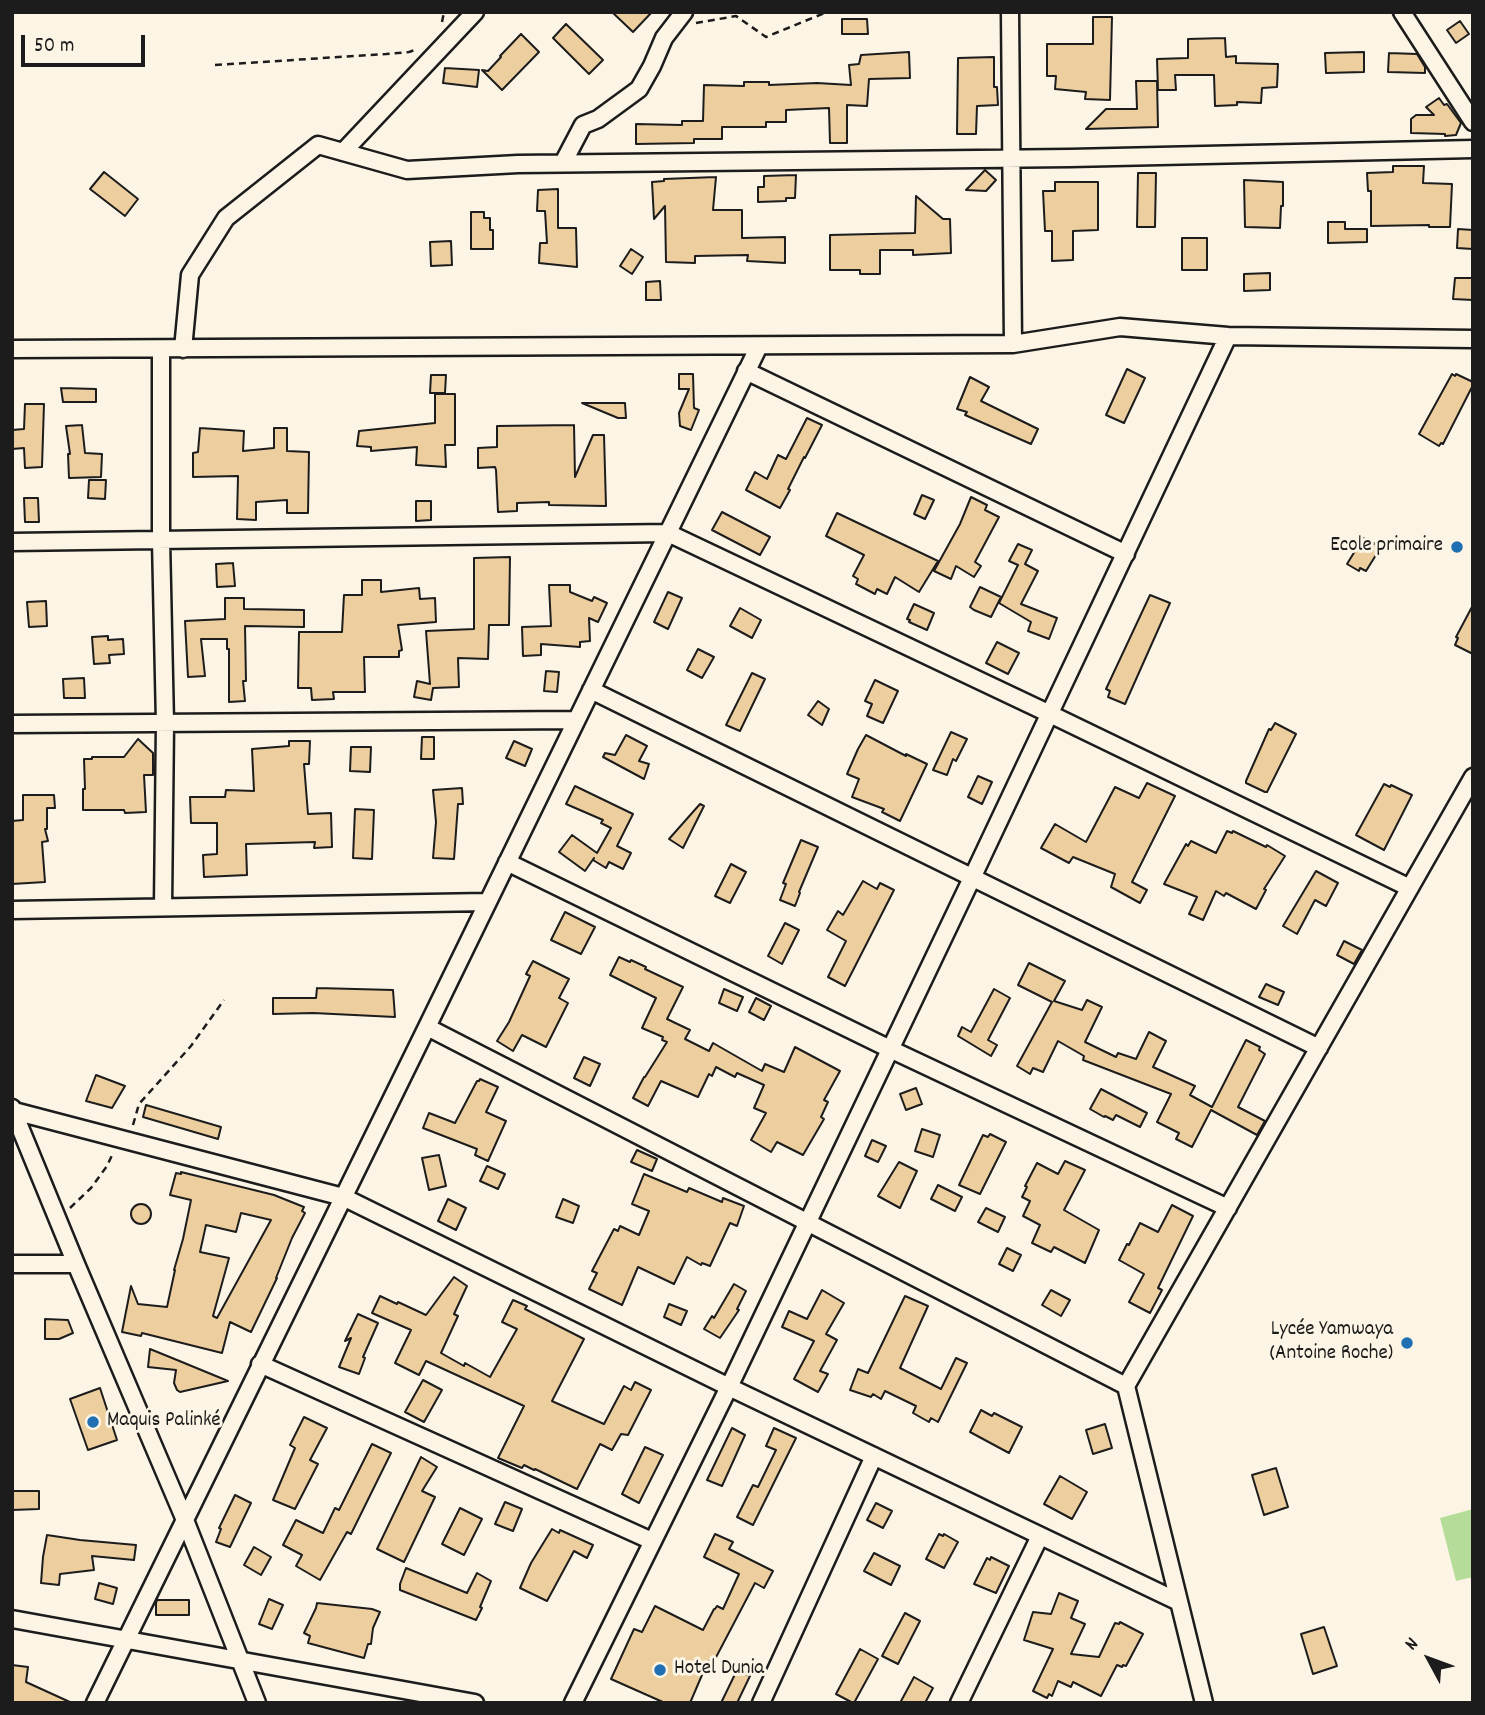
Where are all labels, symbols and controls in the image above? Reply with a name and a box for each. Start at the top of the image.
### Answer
scale bar [24,21,149,65]
text: 50 m [34,32,74,62]
place label: Ecole primaire [1330,534,1443,560]
marker: Ecole primaire [1449,539,1465,555]
place label: Lycée Yamwaya (Antoine Roche) [1270,1318,1393,1368]
marker: Lycée Yamwaya (Antoine Roche) [1399,1335,1415,1351]
place label: Maquis Palinké [107,1409,221,1435]
marker: Maquis Palinké [85,1414,101,1430]
north arrow [1394,1624,1464,1694]
text: N [1399,1633,1426,1657]
place label: Hotel Dunia [674,1657,764,1683]
marker: Hotel Dunia [652,1662,668,1678]

